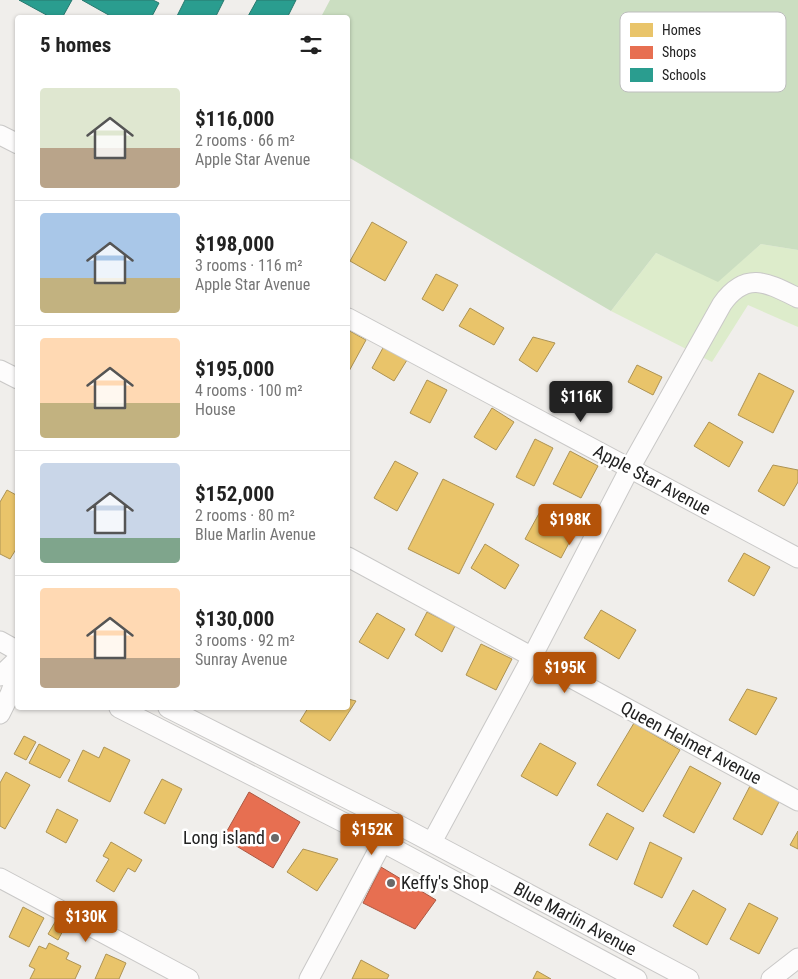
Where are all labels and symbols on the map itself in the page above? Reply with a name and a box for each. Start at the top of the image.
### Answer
legend [620,12,786,92]
text: Homes [662,22,701,38]
text: Shops [662,44,696,60]
text: Schools [662,67,706,83]
pin: $116K [546,380,616,423]
street label: Apple Star Avenue [590,440,714,519]
pin: $198K [535,504,605,546]
pin: $195K [530,652,600,694]
street label: Queen Helmet Avenue [617,697,765,789]
pin: $152K [337,814,407,856]
place label: Long island [183,827,265,848]
marker: Long island [269,832,281,844]
place label: Keffy's Shop [401,872,489,893]
marker: Keffy's Shop [385,877,397,889]
street label: Blue Marlin Avenue [510,877,640,960]
pin: $130K [51,900,121,943]

